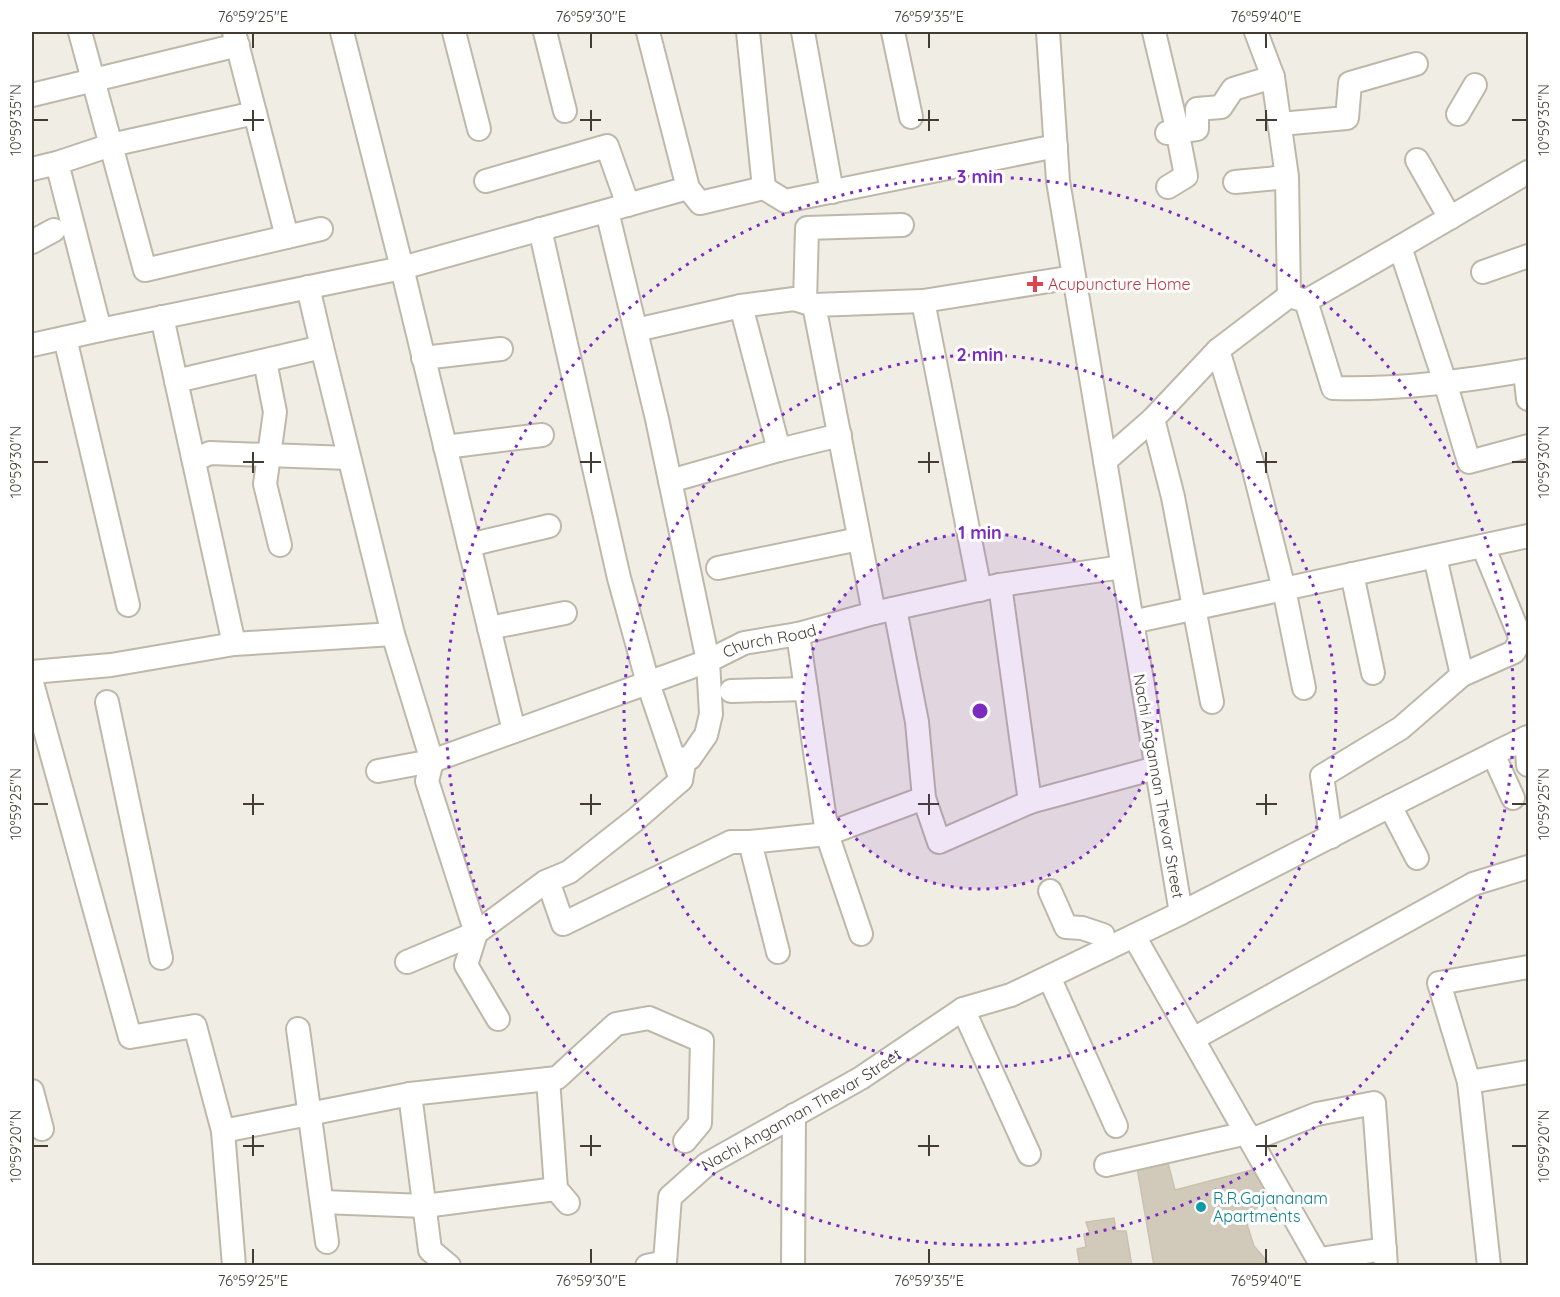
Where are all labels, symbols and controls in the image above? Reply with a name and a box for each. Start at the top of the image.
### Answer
text: 76°59'25"E [218,7,288,26]
text: 76°59'30"E [556,7,626,26]
text: 76°59'35"E [894,7,964,26]
text: 76°59'40"E [1231,7,1301,26]
text: 10°59'35"N [6,84,25,156]
text: 10°59'35"N [1534,84,1553,156]
text: 3 min [957,165,1003,188]
place label: Acupuncture Home [1048,274,1191,294]
marker: Acupuncture Home [1026,275,1044,293]
text: 2 min [957,343,1003,366]
text: 10°59'30"N [6,426,25,498]
text: 10°59'30"N [1534,426,1553,498]
text: 1 min [958,521,1002,544]
street label: Church Road [719,619,819,662]
street label: Nachi Angannan Thevar Street [1129,672,1189,900]
centre of rings [970,701,990,721]
text: 10°59'25"N [6,768,25,840]
text: 10°59'25"N [1534,768,1553,840]
street label: Nachi Angannan Thevar Street [698,1044,905,1175]
text: 10°59'20"N [6,1110,25,1182]
text: 10°59'20"N [1534,1110,1553,1182]
place label: R.R.Gajananam Apartments [1213,1188,1328,1226]
marker: R.R.Gajananam Apartments [1194,1200,1208,1214]
text: 76°59'25"E [218,1271,288,1290]
text: 76°59'30"E [556,1271,626,1290]
text: 76°59'35"E [894,1271,964,1290]
text: 76°59'40"E [1231,1271,1301,1290]

